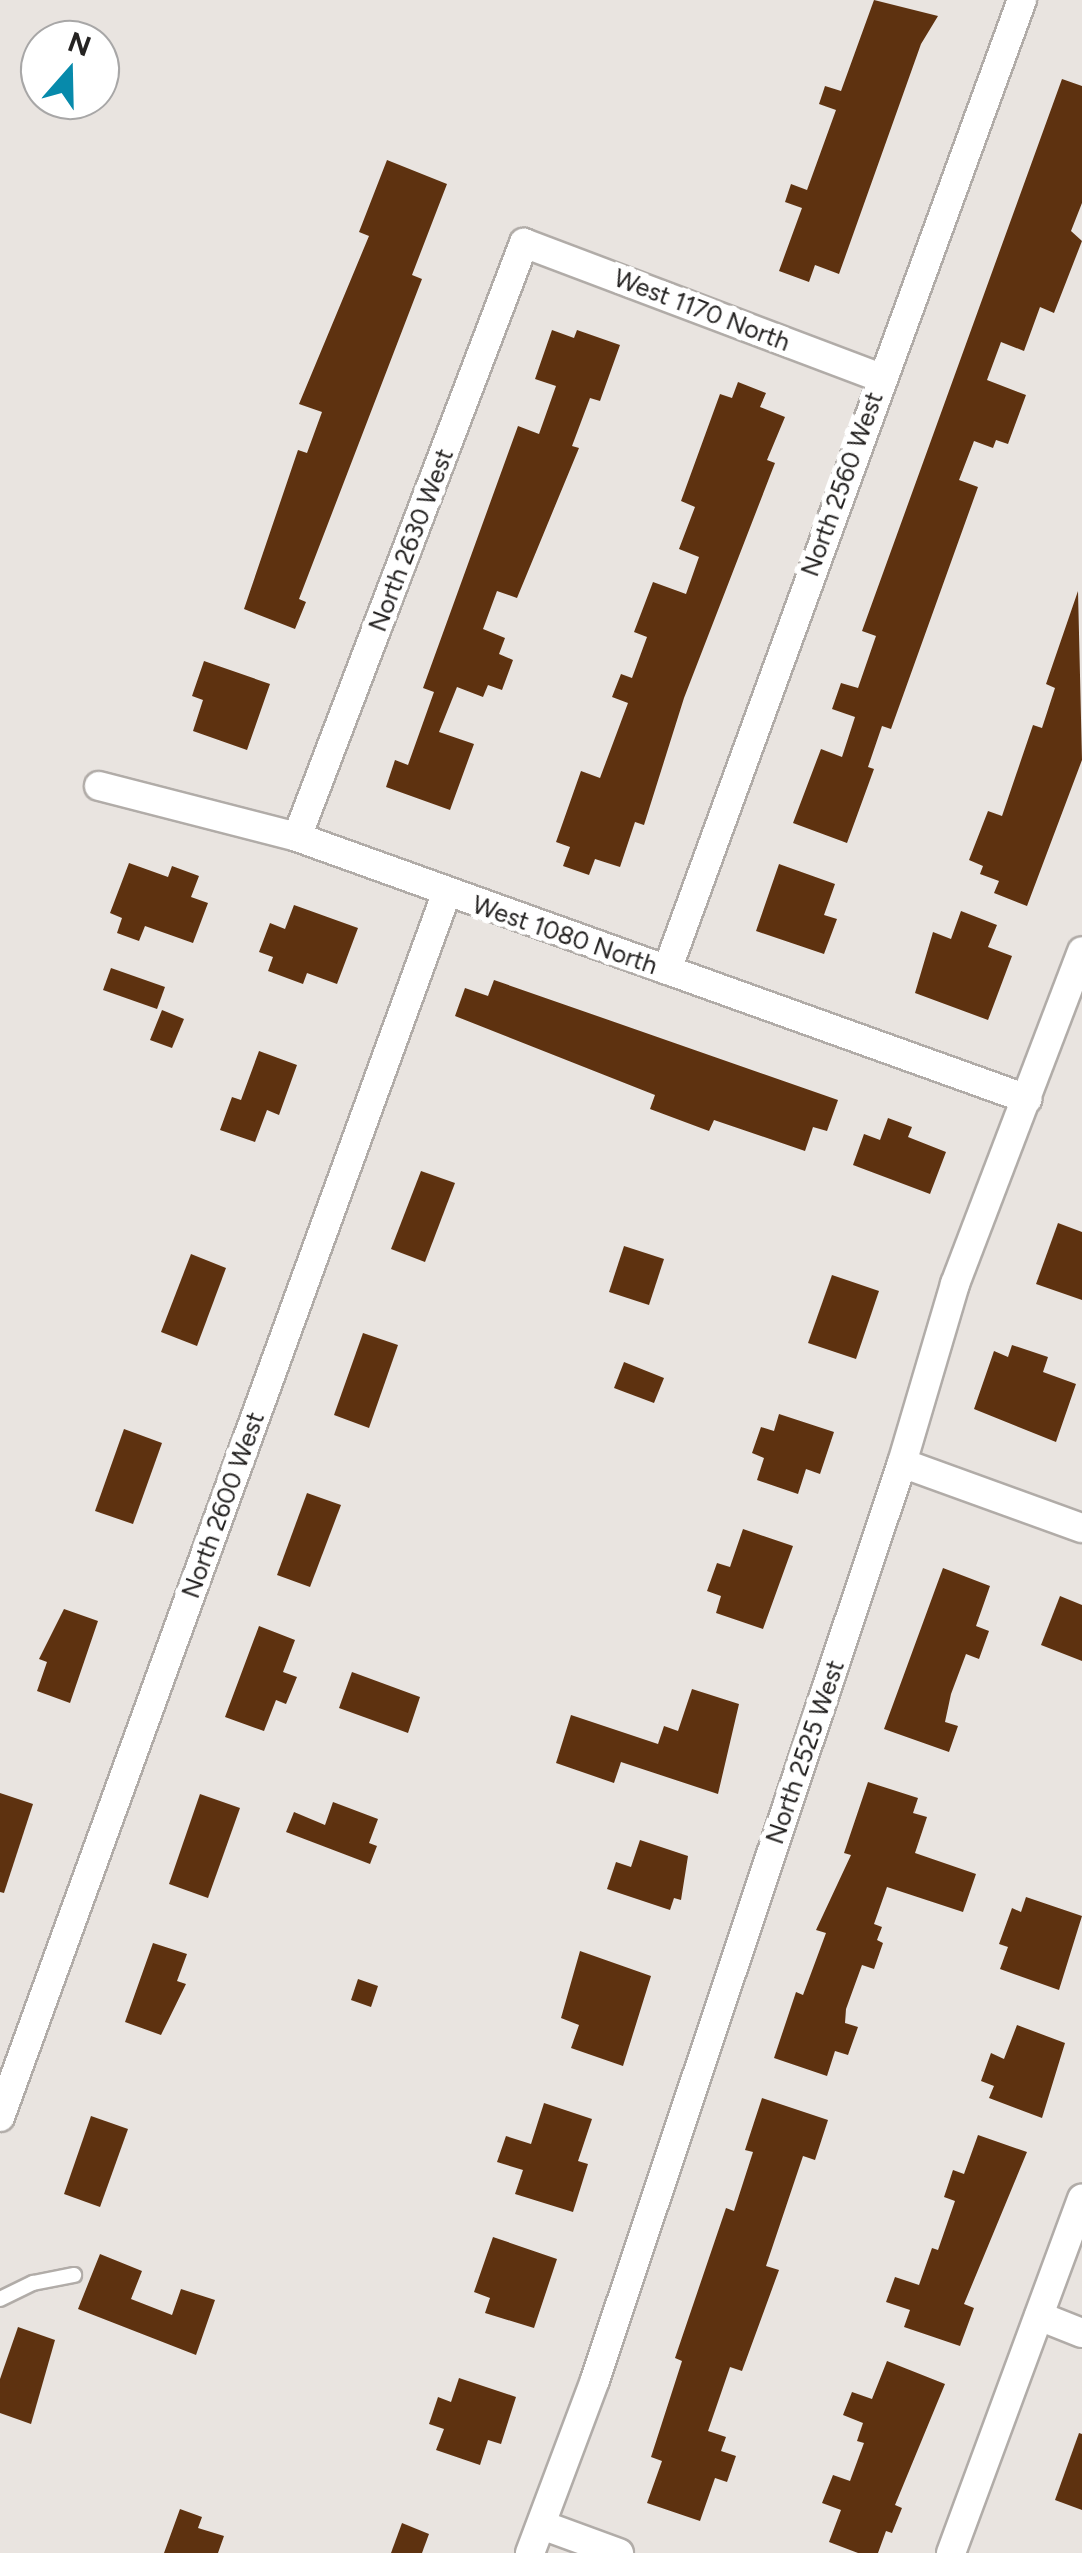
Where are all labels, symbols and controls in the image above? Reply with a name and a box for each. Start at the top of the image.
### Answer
north arrow [20,20,120,120]
text: N [64,24,96,63]
street label: West 1170 North [610,263,794,357]
street label: North 2560 West [795,388,889,580]
street label: North 2630 West [362,444,460,636]
street label: West 1080 North [469,889,661,981]
street label: North 2600 West [175,1408,271,1602]
street label: North 2525 West [759,1656,851,1848]

